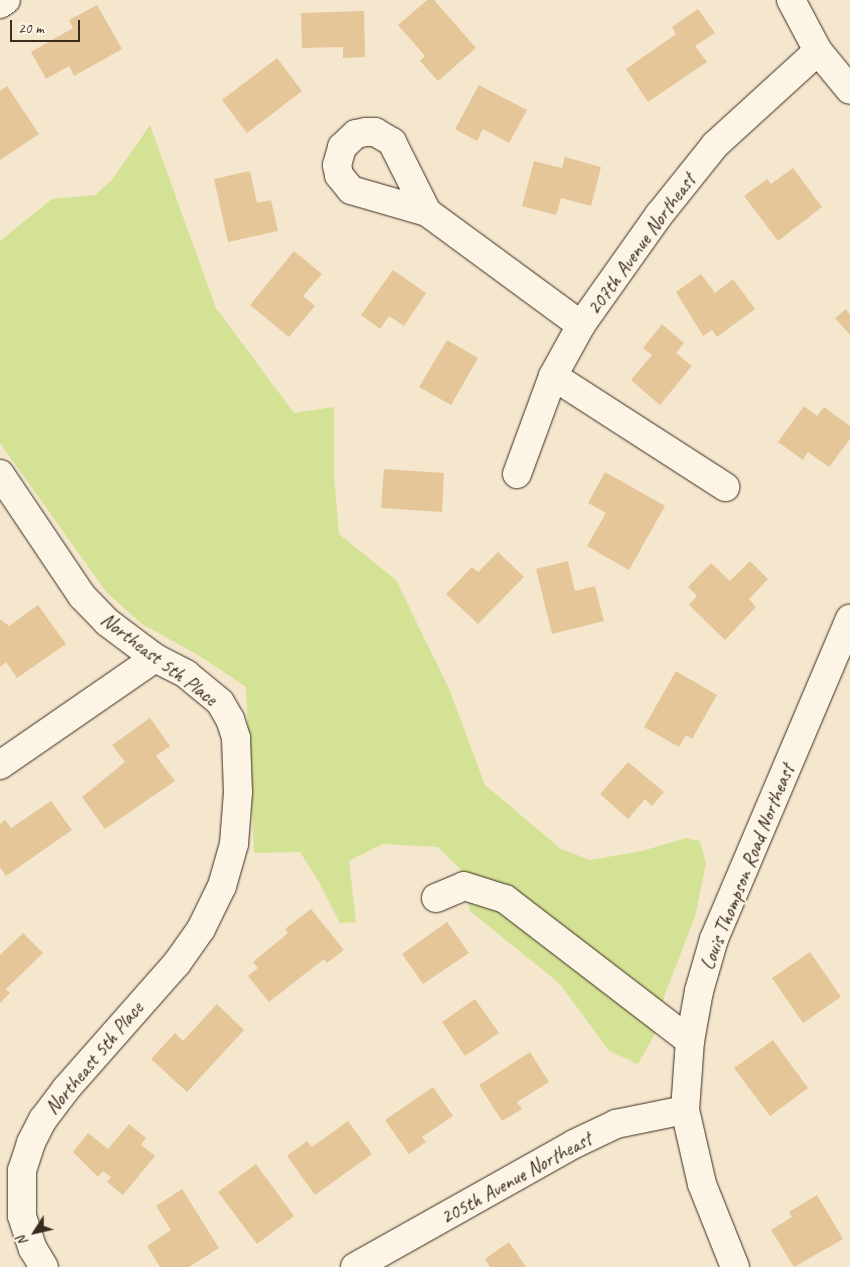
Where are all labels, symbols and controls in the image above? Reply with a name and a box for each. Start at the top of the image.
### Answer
scale bar [12,10,82,42]
text: 20 m [18,19,44,38]
street label: 207th Avenue Northeast [582,169,700,319]
street label: Northeast 5th Place [96,607,222,711]
street label: Louis Thompson Road Northeast [695,760,799,974]
street label: Northeast 5th Place [40,997,148,1119]
street label: 205th Avenue Northeast [437,1127,595,1229]
north arrow [10,1207,60,1257]
text: N [13,1232,32,1249]

